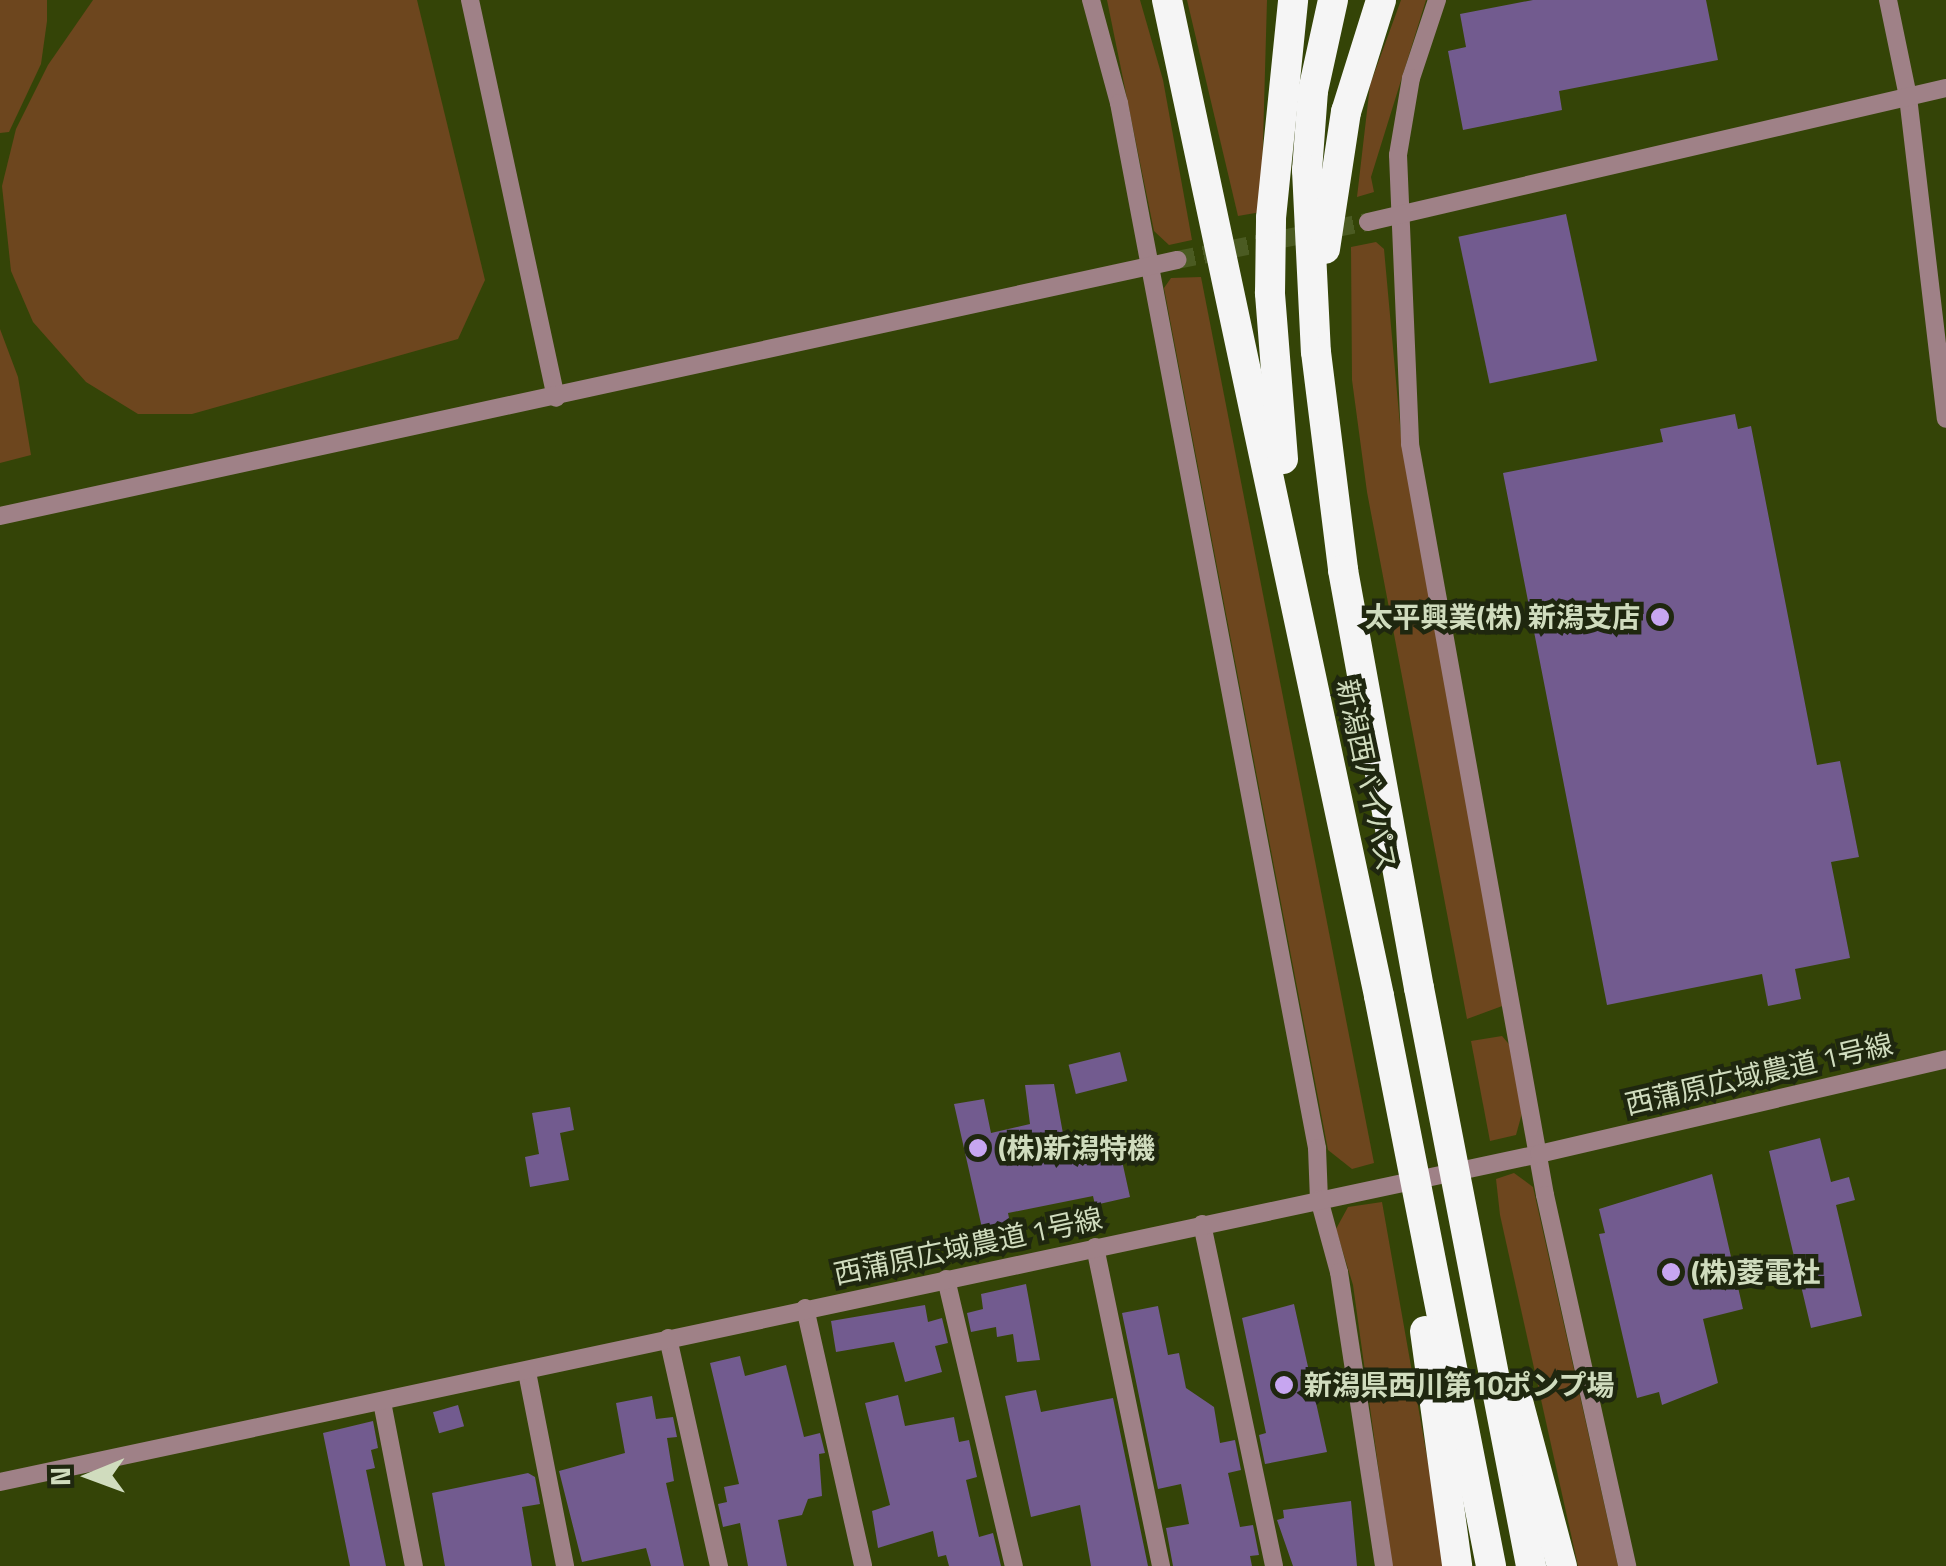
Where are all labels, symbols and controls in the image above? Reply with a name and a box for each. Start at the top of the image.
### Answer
place label: 太平興業(株) 新潟支店 [1365,600,1640,634]
marker: 太平興業(株) 新潟支店 [1649,606,1671,628]
street label: 新潟西バイパス [1330,676,1404,874]
street label: 西蒲原広域農道 1号線 [1622,1027,1896,1121]
place label: (株)新潟特機 [998,1131,1155,1165]
marker: (株)新潟特機 [967,1137,989,1159]
street label: 西蒲原広域農道 1号線 [831,1201,1105,1291]
place label: (株)菱電社 [1691,1255,1820,1289]
marker: (株)菱電社 [1660,1261,1682,1283]
place label: 新潟県西川第10ポンプ場 [1304,1368,1615,1402]
marker: 新潟県西川第10ポンプ場 [1273,1374,1295,1396]
north arrow [40,1426,140,1526]
text: N [38,1466,81,1487]

